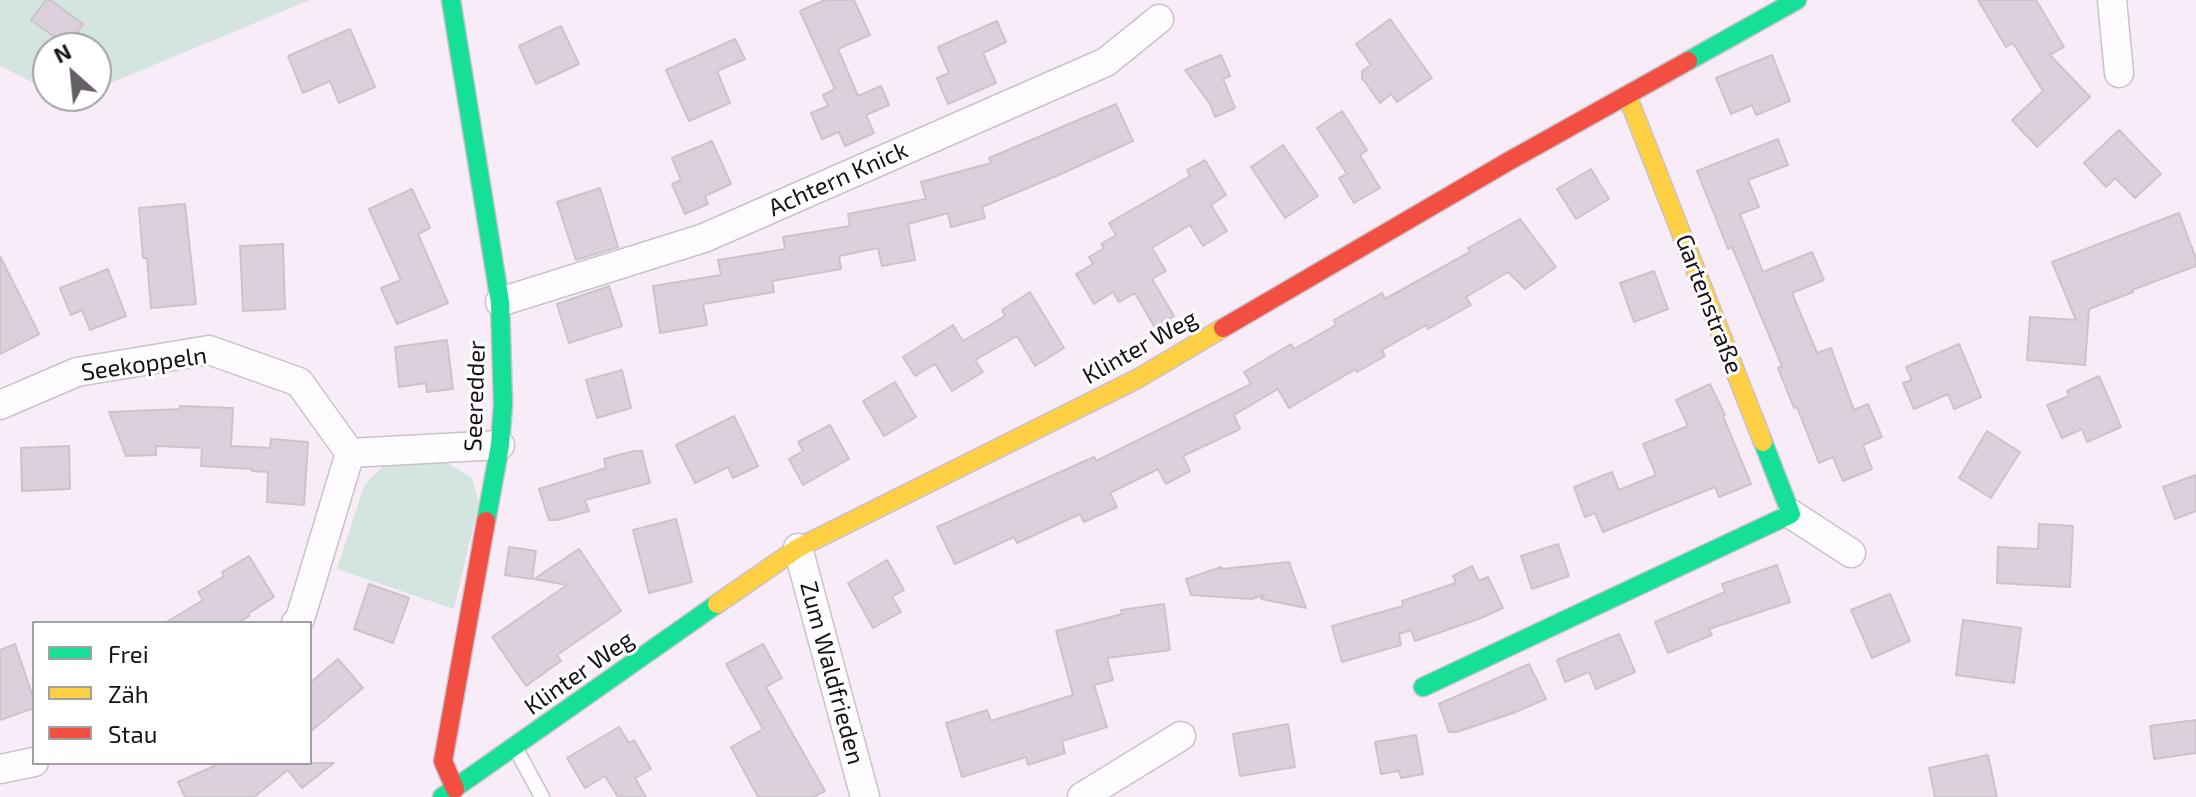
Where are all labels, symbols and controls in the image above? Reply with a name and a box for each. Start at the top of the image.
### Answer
north arrow [32,32,112,112]
text: N [49,37,75,68]
street label: Achtern Knick [764,135,912,223]
street label: Gartenstraße [1669,230,1749,378]
street label: Klinter Weg [1078,304,1202,390]
street label: Seeredder [459,340,491,452]
street label: Seekoppeln [79,341,209,387]
street label: Zum Waldfrieden [794,578,870,768]
legend [32,621,312,765]
street label: Klinter Weg [519,625,639,721]
text: Frei [108,639,149,668]
text: Zäh [108,679,149,708]
text: Stau [108,719,157,748]

